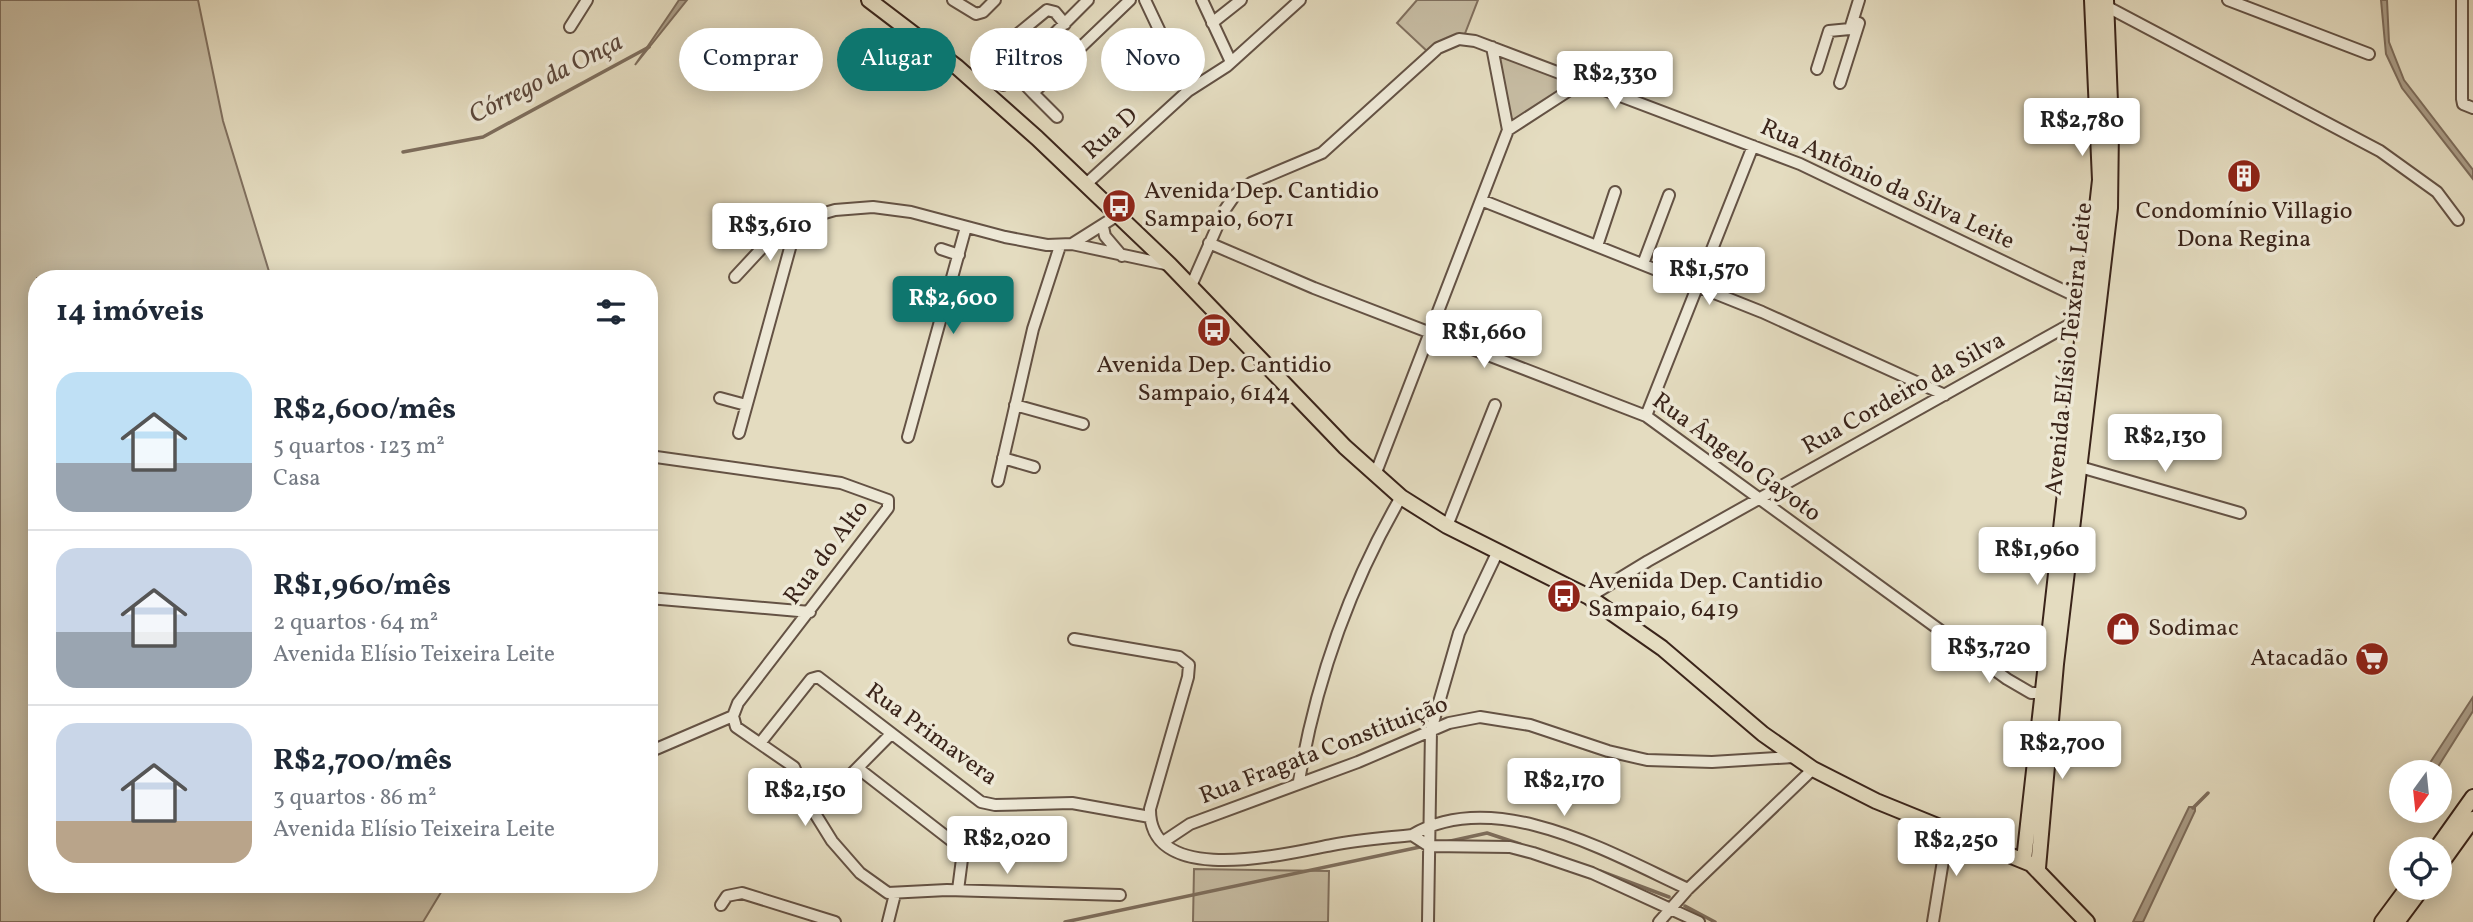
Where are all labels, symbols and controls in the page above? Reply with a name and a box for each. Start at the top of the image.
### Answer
water label: Córrego da Onça [463,25,629,133]
chip: Comprar [679,28,823,91]
chip: Alugar [837,28,956,91]
chip: Filtros [970,28,1087,91]
chip: Novo [1101,28,1205,91]
pin: R$2,330 [1550,52,1680,111]
text: R$2,330 [1573,58,1657,90]
pin: R$2,780 [2017,99,2147,158]
street label: Rua D [1076,100,1146,168]
text: R$2,780 [2040,105,2124,137]
street label: Rua Antônio da Silva Leite [1754,111,2020,259]
building icon: Condomínio Villagio Dona Regina [2225,157,2263,195]
place label: Avenida Dep. Cantidio Sampaio, 6071 [1144,175,1379,237]
bus stop icon: Avenida Dep. Cantidio Sampaio, 6071 [1100,187,1138,225]
place label: Condomínio Villagio Dona Regina [2136,195,2352,257]
street label: Avenida Elísio Teixeira Leite [2038,201,2102,497]
pin: R$3,610 [705,204,835,263]
text: R$3,610 [728,210,812,242]
pin: R$1,570 [1644,247,1774,307]
text: R$1,570 [1669,254,1749,286]
pin: R$2,600 [888,276,1018,336]
text: R$2,600 [909,283,997,315]
text: 14 imóveis [56,291,204,333]
icon: filters [592,293,630,331]
pin: R$1,660 [1419,310,1549,370]
bus stop icon: Avenida Dep. Cantidio Sampaio, 6144 [1195,311,1233,349]
text: R$1,660 [1442,317,1526,349]
street label: Rua Cordeiro da Silva [1796,324,2012,464]
place label: Avenida Dep. Cantidio Sampaio, 6144 [1096,349,1332,411]
street label: Rua Ângelo Gayoto [1644,385,1828,531]
text: R$2,600/mês [273,389,456,431]
icon: home [112,400,196,484]
pin: R$2,130 [2100,414,2230,474]
text: R$2,130 [2124,421,2206,453]
text: 5 quartos · 123 m² [273,431,445,463]
text: Casa [273,463,321,495]
street label: Rua do Alto [776,494,878,612]
pin: R$1,960 [1972,528,2102,587]
text: R$1,960 [1995,534,2079,566]
text: R$1,960/mês [273,565,451,607]
place label: Avenida Dep. Cantidio Sampaio, 6419 [1588,565,1823,627]
icon: home [112,576,196,660]
bus stop icon: Avenida Dep. Cantidio Sampaio, 6419 [1545,577,1583,615]
text: 2 quartos · 64 m² [273,607,438,639]
shop icon: Sodimac [2104,610,2142,648]
place label: Sodimac [2148,612,2239,646]
pin: R$3,720 [1924,626,2054,685]
text: R$3,720 [1947,632,2031,664]
text: Avenida Elísio Teixeira Leite [273,639,555,671]
supermarket icon: Atacadão [2353,640,2391,678]
place label: Atacadão [2250,642,2348,676]
street label: Rua Primavera [858,675,1004,795]
street label: Rua Fragata Constituição [1195,688,1453,814]
pin: R$2,700 [1997,722,2127,781]
text: R$2,700 [2019,728,2105,760]
text: R$2,700/mês [273,740,452,782]
icon: home [112,751,196,835]
pin: R$2,170 [1499,758,1629,818]
north arrow [2389,760,2452,822]
map controls [2389,760,2452,900]
text: R$2,170 [1523,765,1605,797]
pin: R$2,150 [740,768,870,828]
text: R$2,150 [764,775,846,807]
text: 3 quartos · 86 m² [273,782,436,814]
text: Avenida Elísio Teixeira Leite [273,814,555,846]
pin: R$2,020 [942,816,1072,876]
pin: R$2,250 [1891,818,2021,878]
text: R$2,020 [963,823,1051,855]
text: R$2,250 [1914,825,1998,857]
button: locate [2389,837,2452,900]

